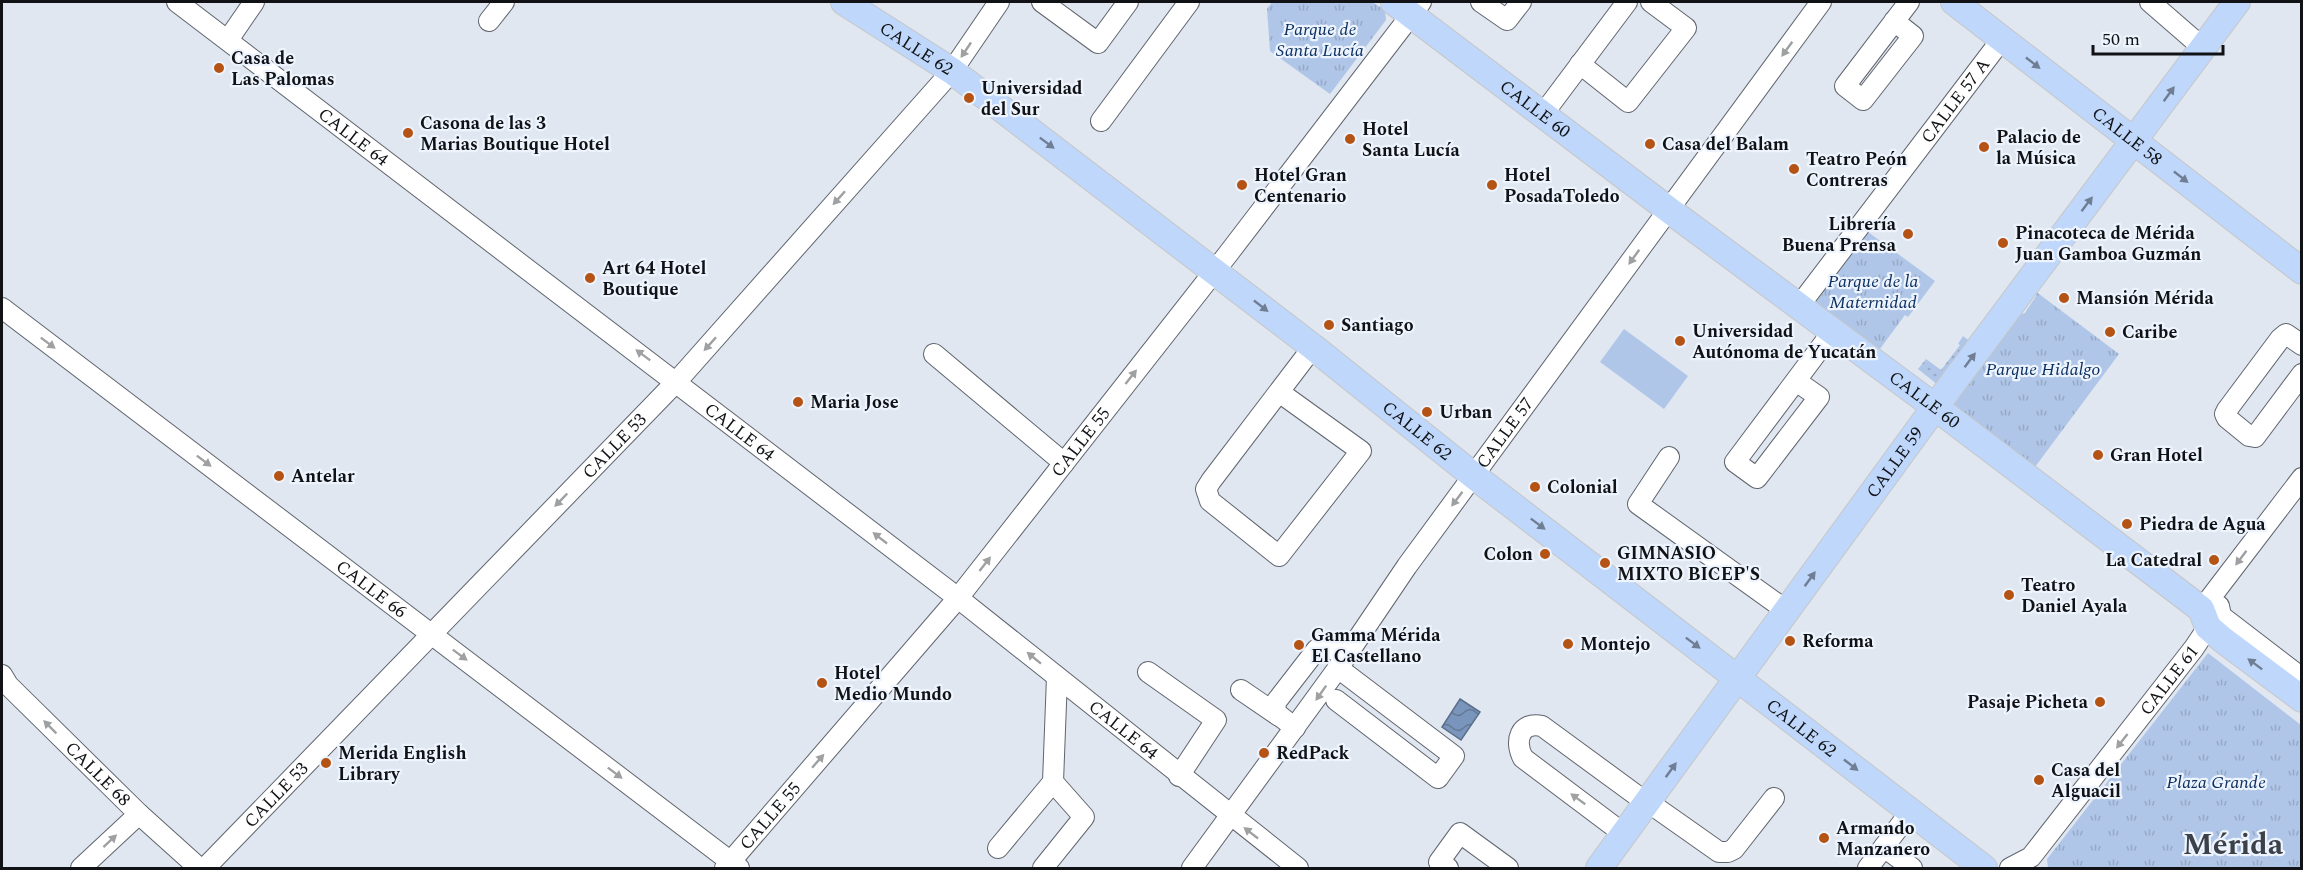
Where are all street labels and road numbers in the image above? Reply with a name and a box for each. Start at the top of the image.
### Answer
street label: CALLE 62 [874,15,958,82]
street label: CALLE 57 A [1914,53,1997,149]
street label: CALLE 60 [1494,73,1576,145]
street label: CALLE 58 [2086,100,2168,172]
street label: CALLE 64 [312,101,394,173]
street label: CALLE 60 [1883,364,1966,435]
street label: CALLE 57 [1470,392,1541,474]
street label: CALLE 62 [1376,394,1458,467]
street label: CALLE 64 [698,396,781,468]
street label: CALLE 55 [1045,401,1117,483]
street label: CALLE 53 [576,407,653,485]
street label: CALLE 59 [1860,421,1930,504]
street label: CALLE 66 [330,553,412,625]
street label: CALLE 61 [2133,639,2205,721]
street label: CALLE 62 [1760,692,1842,764]
street label: CALLE 64 [1083,694,1164,766]
street label: CALLE 68 [59,735,137,813]
street label: CALLE 53 [238,756,315,834]
street label: CALLE 55 [733,776,808,856]

